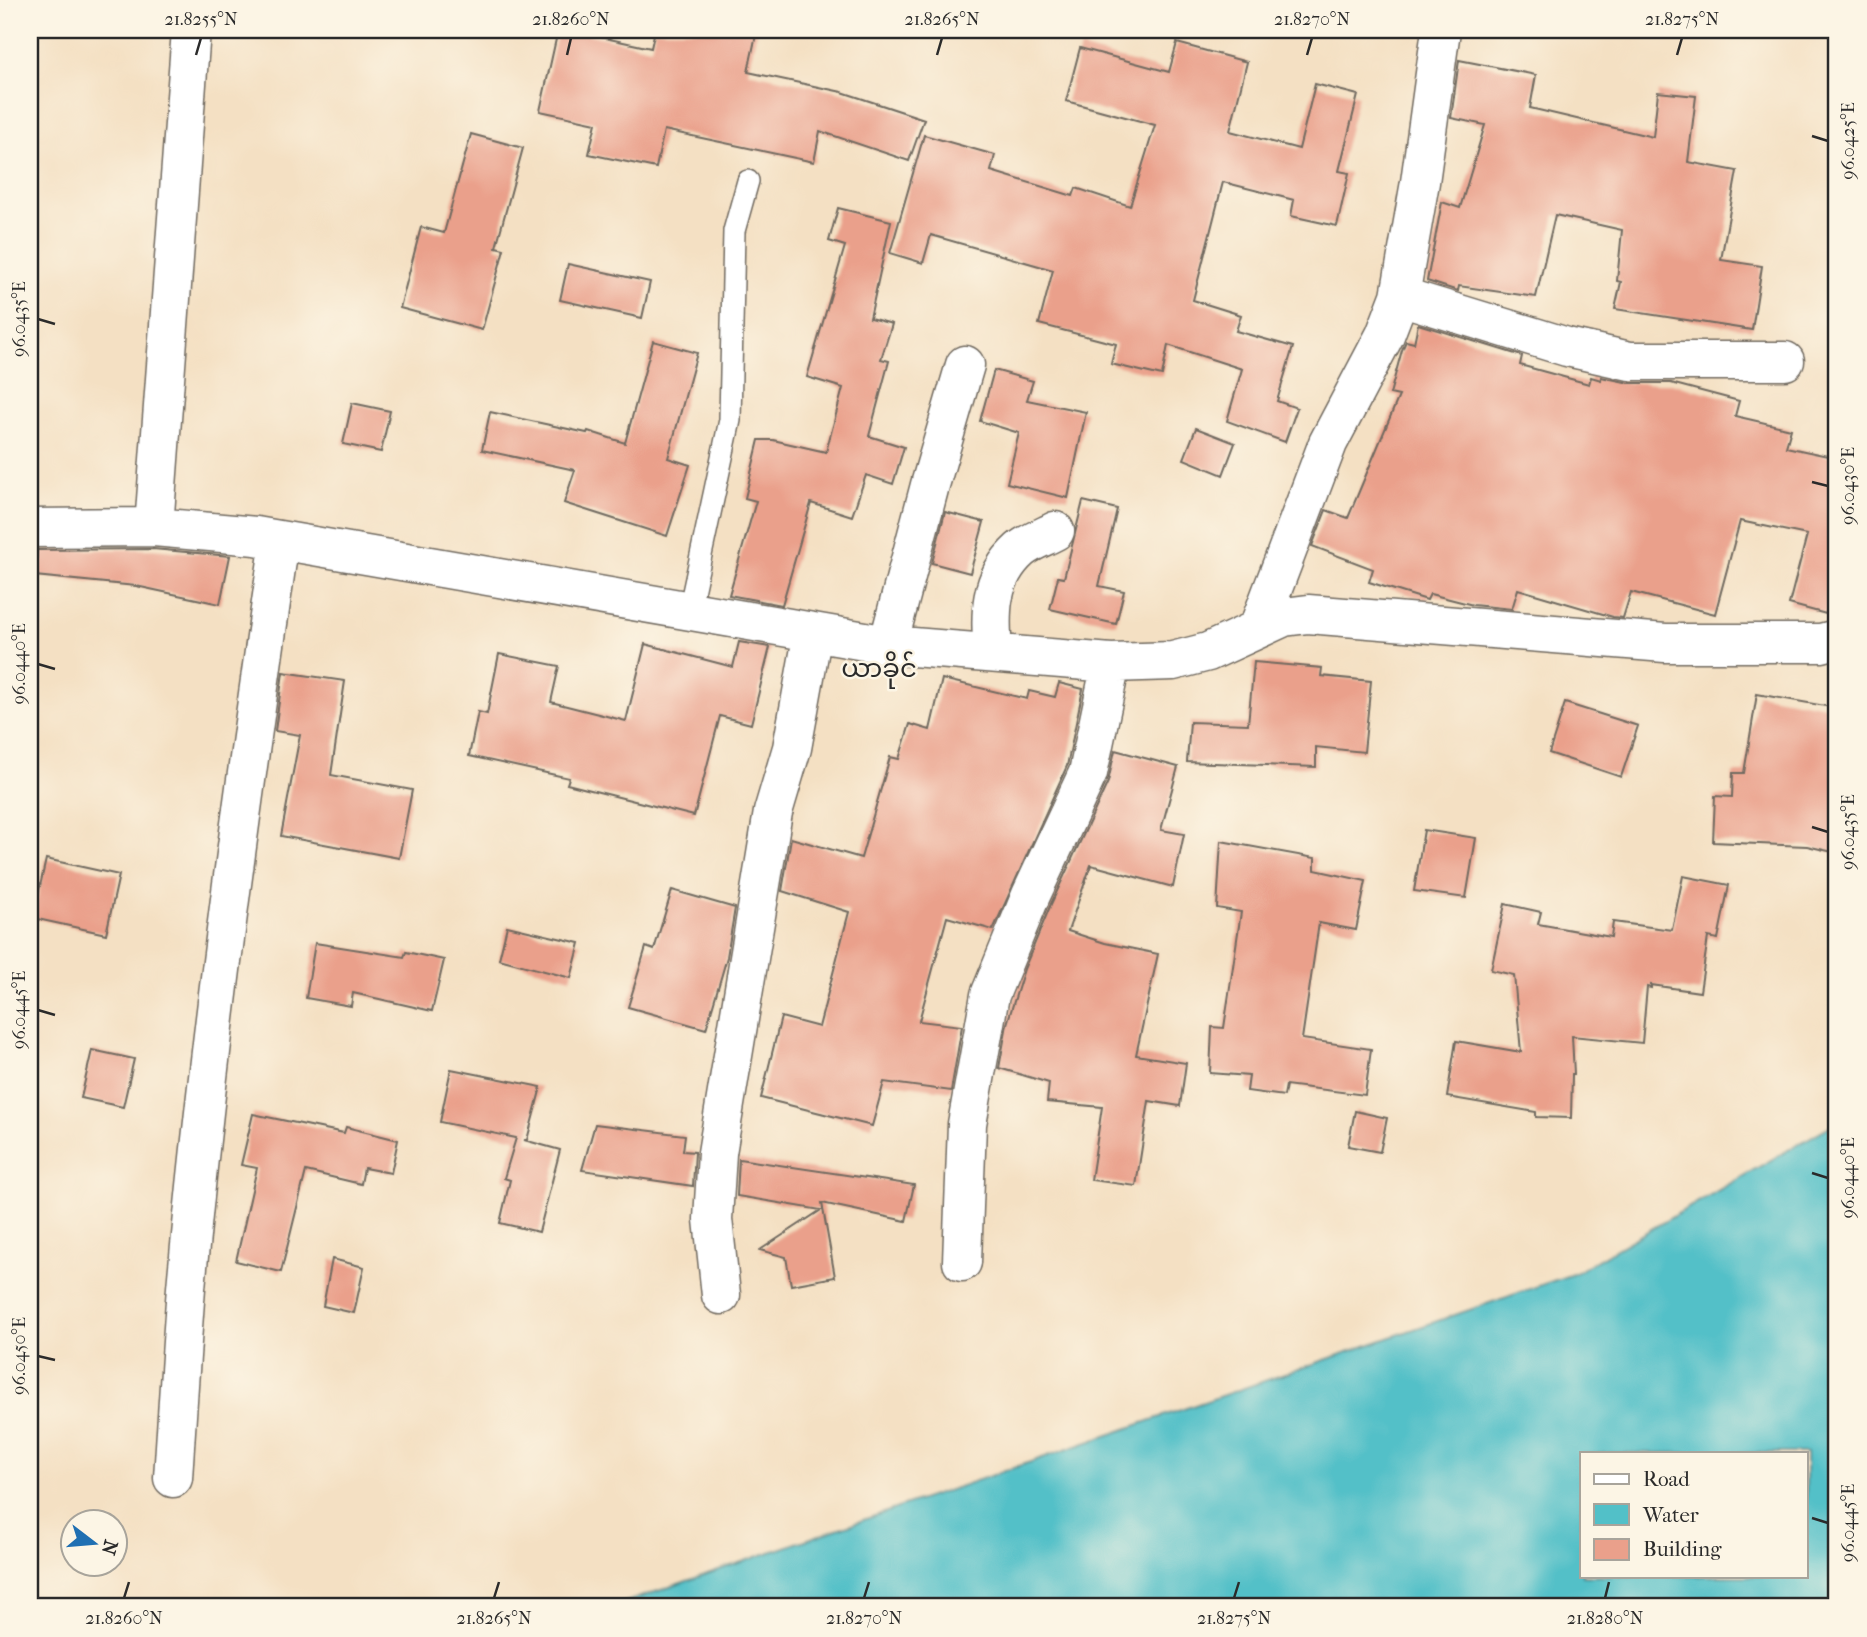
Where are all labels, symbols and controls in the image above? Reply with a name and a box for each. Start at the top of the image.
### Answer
text: 21.8255°N [164,9,238,30]
text: 21.8260°N [532,9,610,30]
text: 21.8265°N [904,9,980,30]
text: 21.8270°N [1274,9,1350,30]
text: 21.8275°N [1645,9,1719,30]
text: 96.0425°E [1838,102,1859,180]
text: 96.0435°E [9,281,30,357]
text: 96.0430°E [1838,447,1859,525]
text: 96.0440°E [9,623,30,705]
district label: ယာခိုင် [841,651,917,689]
text: 96.0435°E [1838,794,1859,870]
text: 96.0445°E [9,971,30,1049]
text: 96.0440°E [1838,1137,1859,1219]
text: 96.0450°E [9,1317,30,1395]
legend [1580,1452,1808,1578]
text: Road [1643,1467,1690,1491]
text: 96.0445°E [1838,1484,1859,1562]
text: Water [1642,1503,1699,1527]
north arrow [60,1508,130,1578]
text: N [97,1537,122,1558]
text: Building [1643,1537,1722,1561]
text: 21.8260°N [85,1608,163,1629]
text: 21.8265°N [456,1608,532,1629]
text: 21.8270°N [826,1608,902,1629]
text: 21.8275°N [1197,1608,1271,1629]
text: 21.8280°N [1567,1608,1644,1629]

